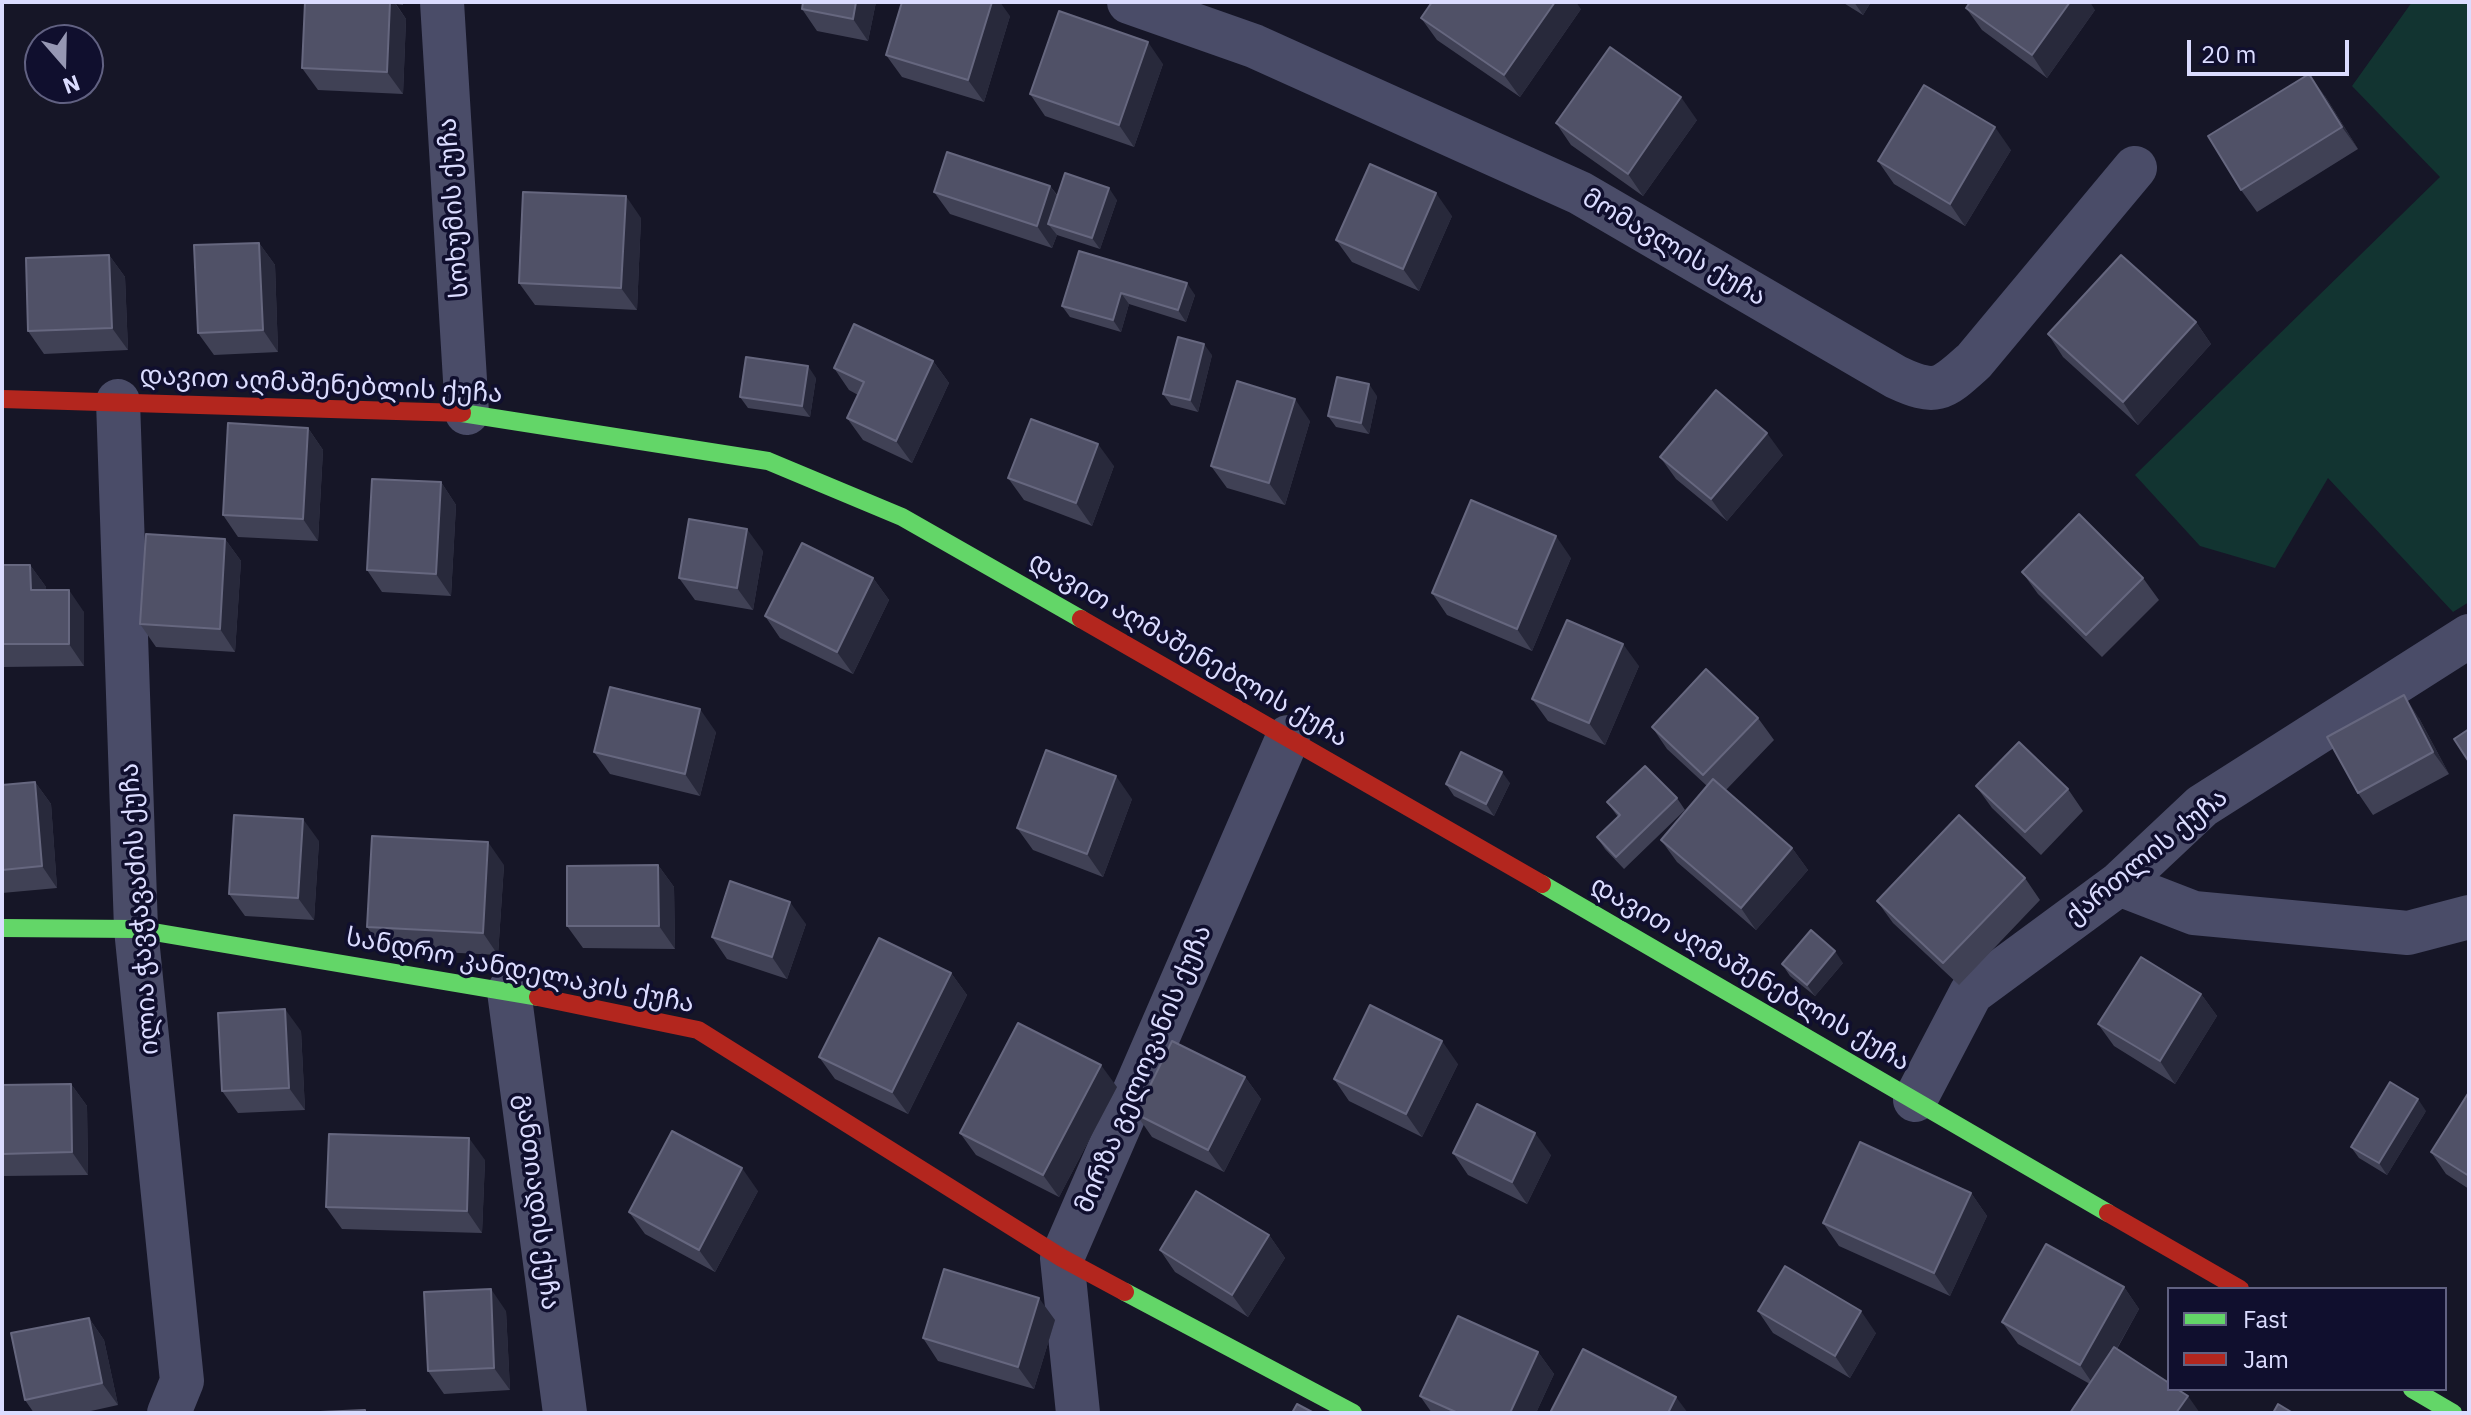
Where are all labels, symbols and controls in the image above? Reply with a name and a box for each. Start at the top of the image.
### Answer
north arrow [24,24,104,104]
scale bar [2191,24,2353,74]
text: 20 m [2201,38,2256,70]
text: N [59,69,84,101]
street label: სოხუმის ქუჩა [432,117,476,299]
street label: მომავლის ქუჩა [1577,183,1771,313]
street label: დავით აღმაშენებლის ქუჩა [139,360,503,410]
street label: დავით აღმაშენებლის ქუჩა [1023,546,1353,754]
street label: ილია ჭავჭავაძის ქუჩა [114,762,166,1056]
street label: ქართლის ქუჩა [2060,782,2234,932]
street label: დავით აღმაშენებლის ქუჩა [1585,870,1915,1078]
street label: მირზა გელოვანის ქუჩა [1069,920,1219,1218]
street label: სანდრო კანდელაკის ქუჩა [343,922,697,1020]
street label: განთიადის ქუჩა [508,1092,566,1312]
legend [2167,1287,2447,1391]
text: Fast [2243,1303,2288,1335]
text: Jam [2243,1343,2289,1375]

